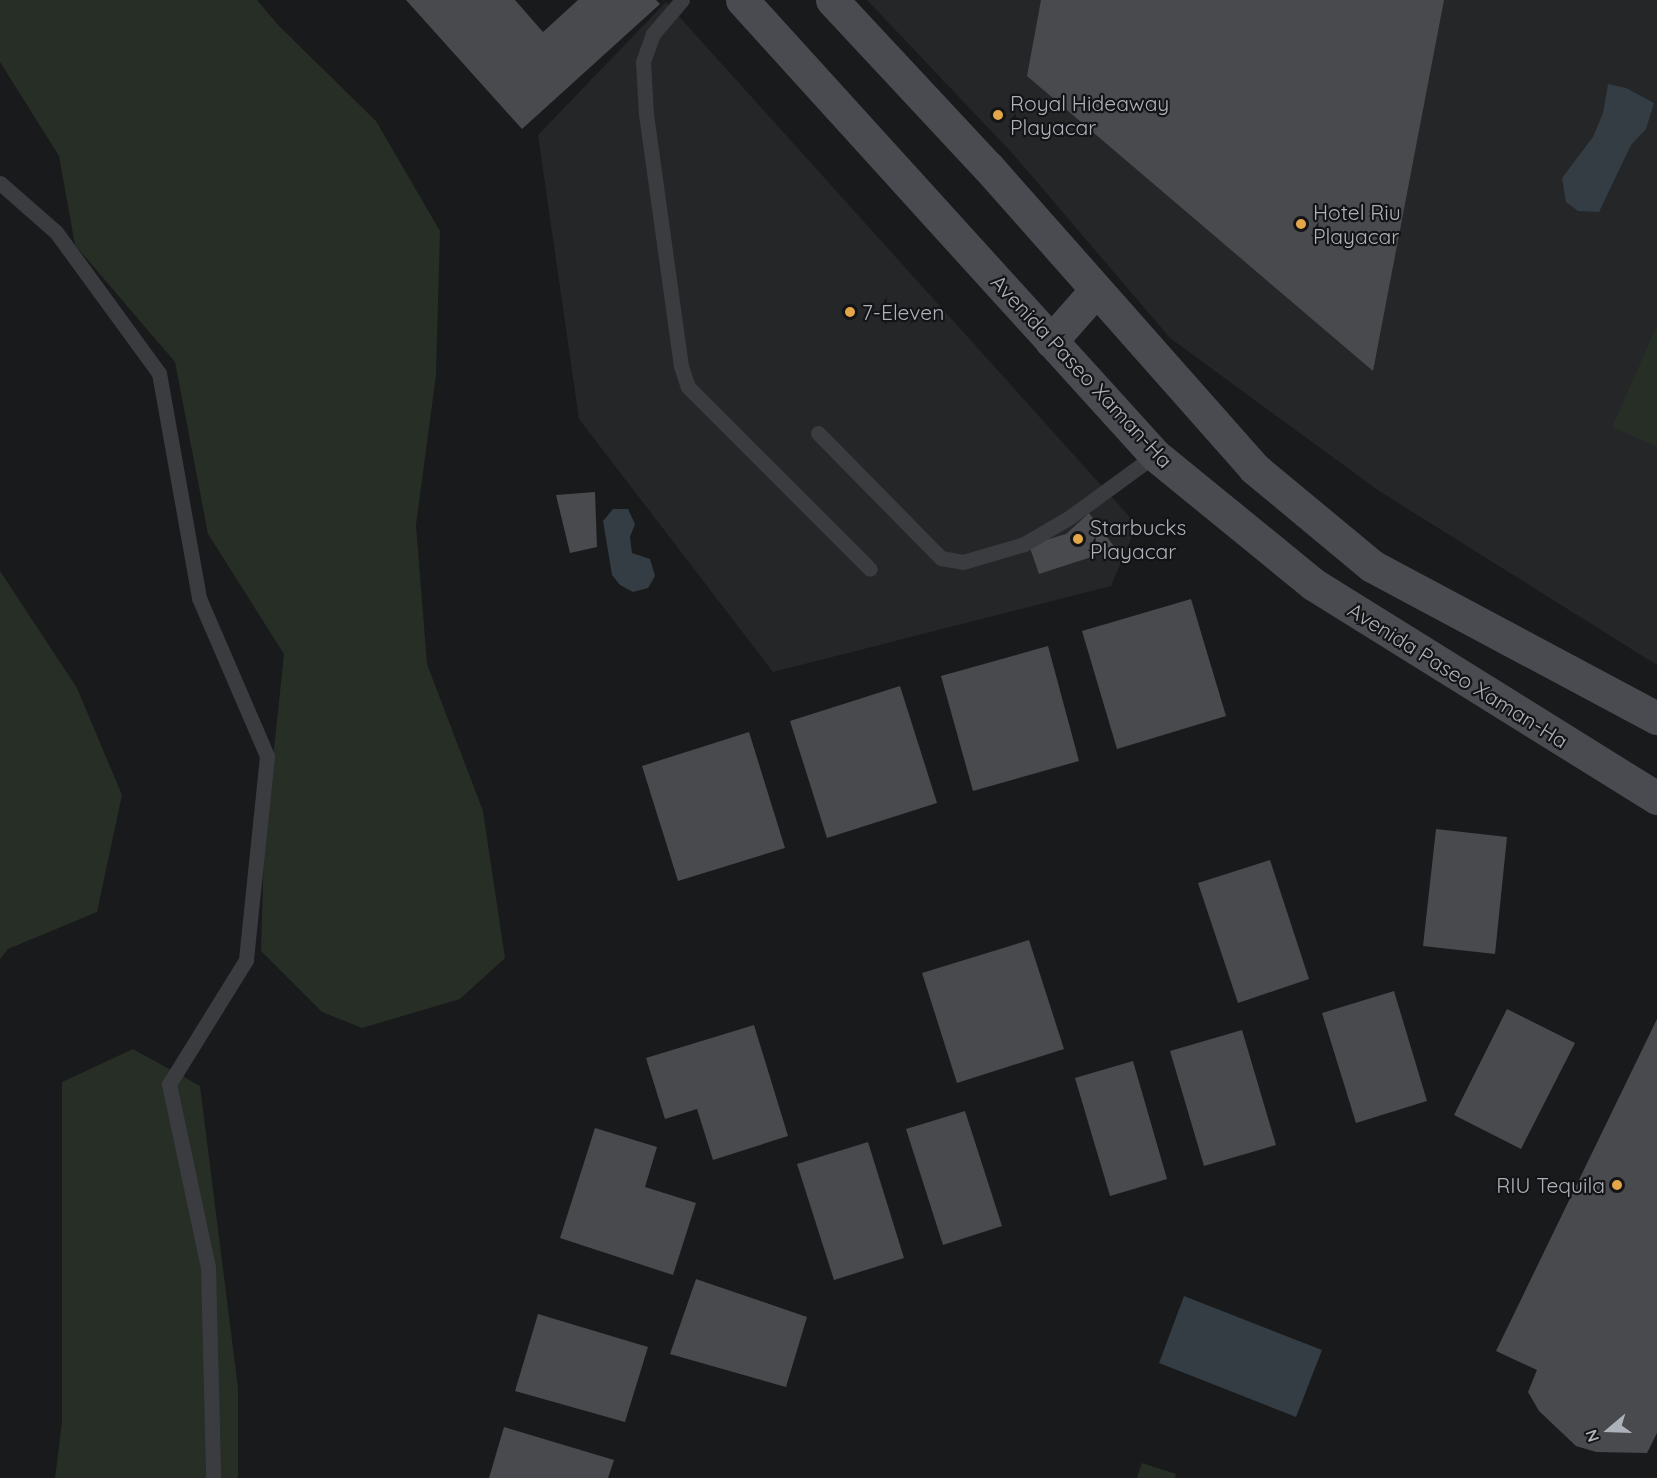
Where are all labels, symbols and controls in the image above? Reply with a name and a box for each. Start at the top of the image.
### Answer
place label: Royal Hideaway Playacar [1010,90,1169,140]
marker: Royal Hideaway Playacar [991,108,1005,122]
place label: Hotel Riu Playacar [1313,199,1401,249]
marker: Hotel Riu Playacar [1294,217,1308,231]
street label: Avenida Paseo Xaman-Ha [986,269,1178,473]
place label: 7-Eleven [862,299,944,325]
marker: 7-Eleven [843,305,857,319]
place label: Starbucks Playacar [1090,514,1186,564]
marker: Starbucks Playacar [1071,532,1085,546]
street label: Avenida Paseo Xaman-Ha [1343,597,1573,753]
place label: RIU Tequila [1496,1172,1605,1198]
marker: RIU Tequila [1610,1178,1624,1192]
north arrow [1579,1400,1639,1460]
text: N [1581,1427,1603,1445]

